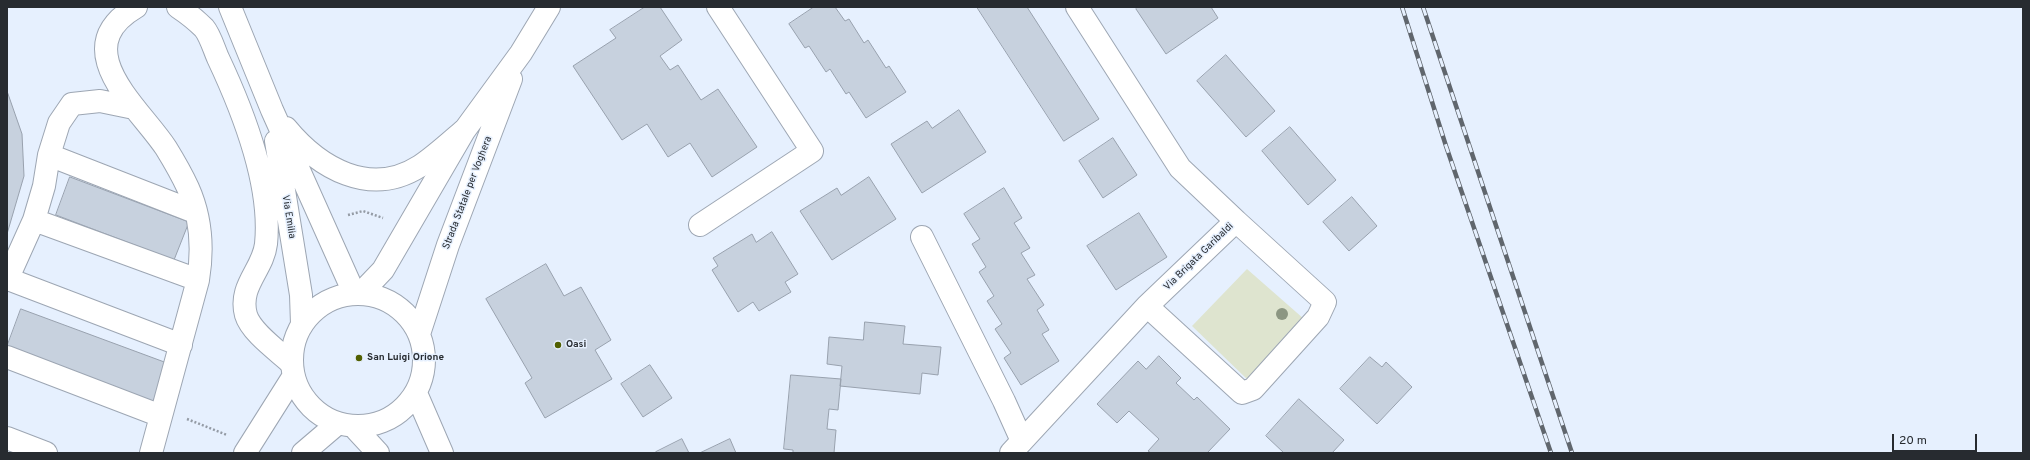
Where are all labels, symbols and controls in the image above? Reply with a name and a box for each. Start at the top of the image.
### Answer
street label: Strada Statale per Voghera [441,135,495,251]
street label: Via Emilia [279,194,297,240]
street label: Via Brigata Garibaldi [1162,221,1236,293]
place label: Oasi [566,339,586,351]
marker: Oasi [553,340,563,350]
place label: San Luigi Orione [367,352,444,364]
marker: San Luigi Orione [354,353,364,363]
scale bar [1894,426,1979,452]
text: 20 m [1899,433,1927,449]

